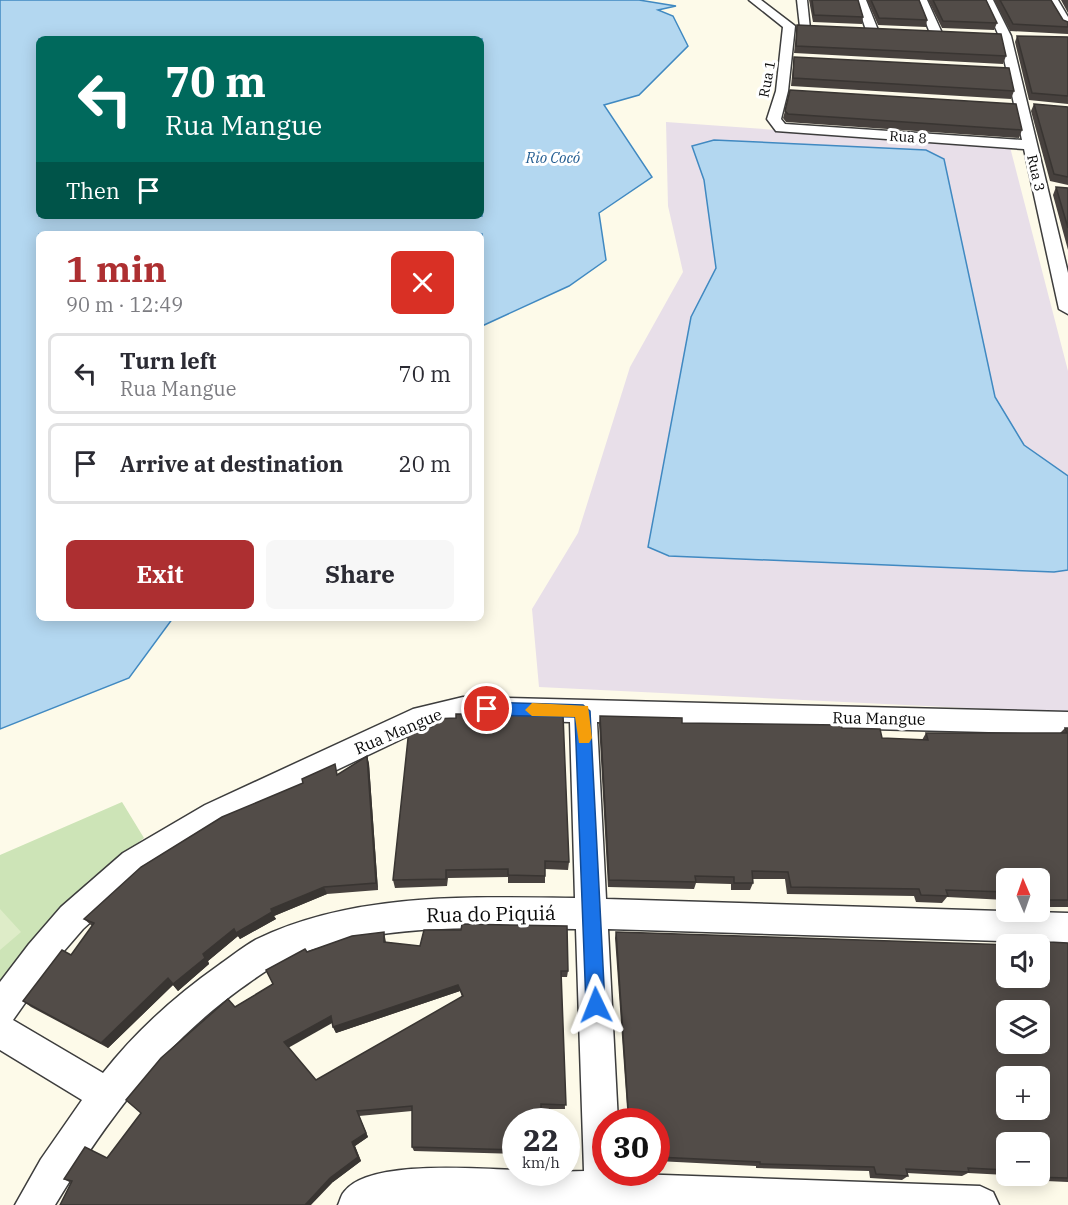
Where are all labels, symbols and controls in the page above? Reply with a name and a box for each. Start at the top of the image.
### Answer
text: 70 m [165,54,266,109]
street label: Rua 1 [755,59,779,99]
icon: left [66,60,144,138]
text: Rua Mangue [165,107,322,142]
street label: Rua 8 [889,127,927,147]
water label: Rio Cocó [525,148,580,167]
street label: Rua 3 [1023,153,1049,193]
icon: arrive [132,174,165,207]
text: Then [66,176,120,205]
text: 1 min [66,245,167,292]
button: close [391,251,454,314]
text: 90 m · 12:49 [66,291,183,318]
text: Turn left [120,346,216,375]
icon: left [69,357,102,390]
text: 70 m [399,359,451,388]
text: Rua Mangue [120,375,236,402]
icon: arrive [69,447,102,480]
text: Arrive at destination [120,449,343,478]
text: 20 m [399,449,451,478]
button: Exit [66,540,254,609]
button: Share [266,540,454,609]
pin [461,683,512,734]
icon: arrive [470,692,503,725]
street label: Rua Mangue [351,704,445,758]
street label: Rua Mangue [832,707,926,729]
north arrow [996,868,1050,922]
map controls [996,868,1050,1186]
street label: Rua do Piquiá [426,899,556,928]
button: sound [996,934,1050,988]
position arrow [564,973,628,1037]
button: layers [996,1000,1050,1054]
button: + [996,1066,1050,1120]
speed limit sign: 30 [592,1108,670,1186]
text: 22 [523,1120,559,1159]
button: − [996,1132,1050,1186]
text: km/h [522,1153,560,1172]

